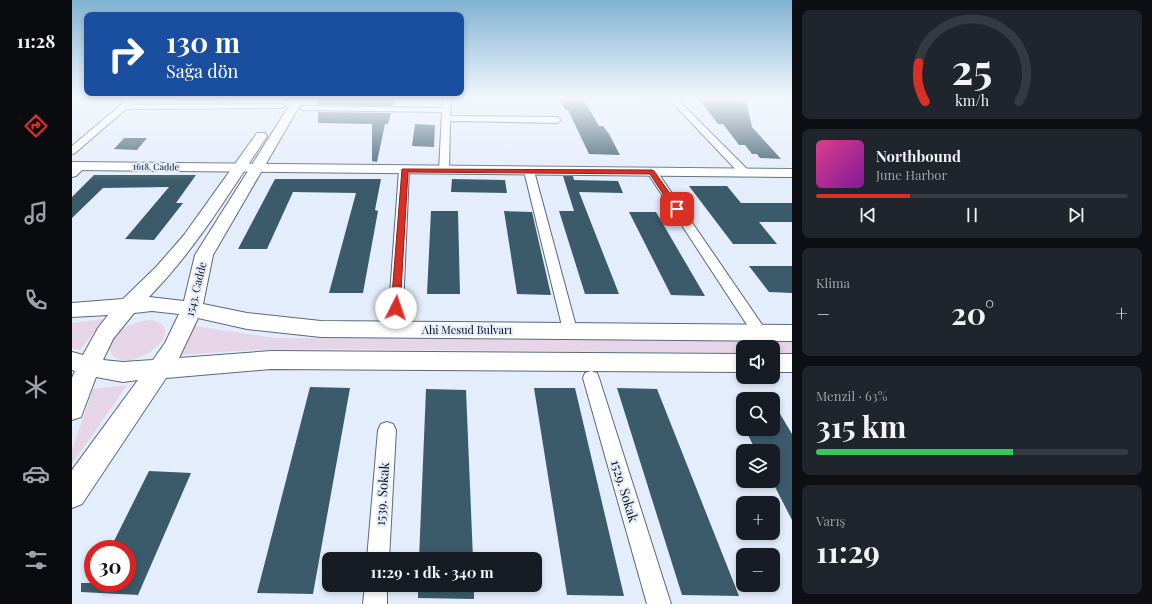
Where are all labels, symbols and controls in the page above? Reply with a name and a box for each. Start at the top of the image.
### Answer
text: 130 m [166,23,240,60]
icon: right [100,28,152,80]
text: 11:28 [17,29,55,53]
text: 25 [952,40,992,95]
text: Sağa dön [166,59,238,83]
text: km/h [955,91,990,110]
icon: directions [22,112,50,140]
text: Northbound [876,146,961,166]
street label: 1618. Cadde [133,160,180,172]
text: June Harbor [876,166,947,183]
pin [660,192,694,226]
icon: arrive [666,198,688,220]
icon: music [22,199,50,227]
icon: previous [857,204,879,226]
icon: pause [961,204,983,226]
icon: next [1065,204,1087,226]
street label: 1543. Cadde [182,260,210,318]
text: Klima [816,274,850,291]
icon: phone [22,286,50,314]
position arrow [375,287,417,329]
text: 20° [951,293,994,333]
text: − [816,298,830,328]
text: + [1115,298,1128,328]
street label: Ahi Mesud Bulvarı [421,322,512,337]
map controls [736,340,780,592]
button: sound [736,340,780,384]
icon: climate [22,373,50,401]
text: Menzil · 63% [816,387,887,404]
button: search [736,392,780,436]
text: 315 km [816,406,906,446]
button: layers [736,444,780,488]
street label: 1529. Sokak [608,458,643,525]
icon: car [22,460,50,488]
street label: 1539. Sokak [371,461,392,526]
button: + [736,496,780,540]
text: Varış [816,512,845,529]
text: 11:29 [816,531,880,571]
speed limit sign: 30 [84,540,136,592]
icon: filters [22,546,50,574]
button: − [736,548,780,592]
text: 11:29 · 1 dk · 340 m [370,562,494,582]

